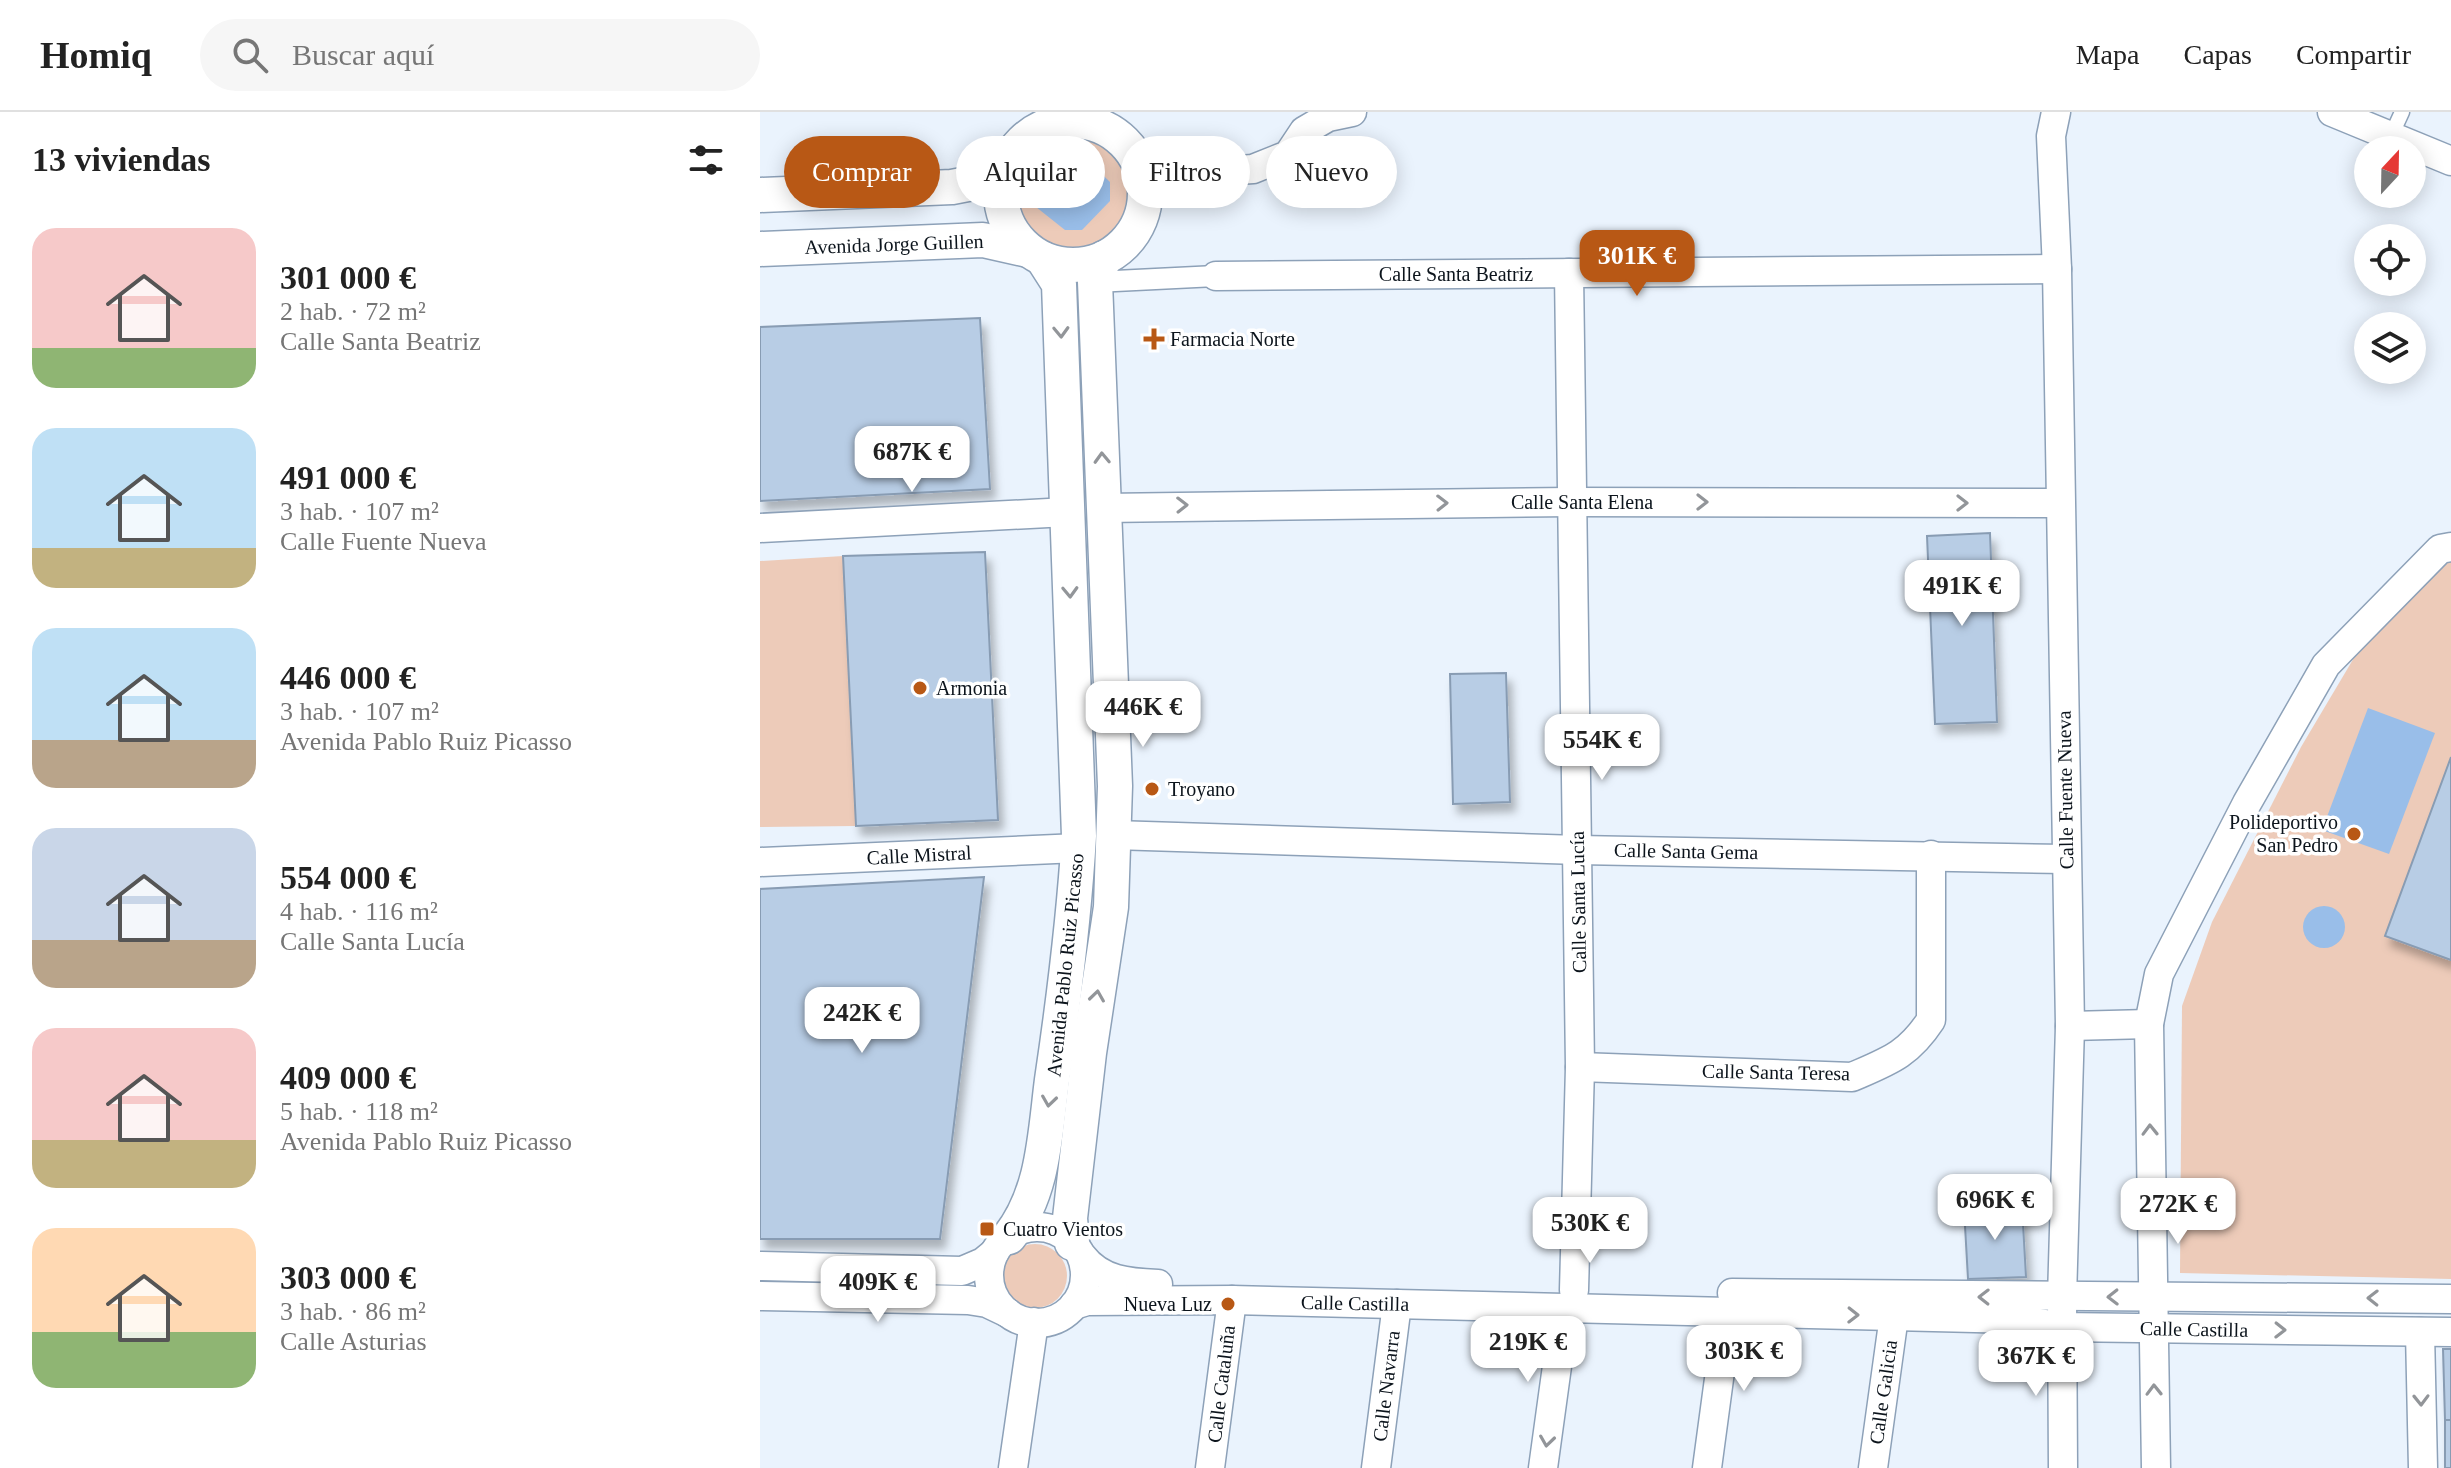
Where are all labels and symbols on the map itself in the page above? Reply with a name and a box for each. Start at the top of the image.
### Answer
north arrow [2354,136,2426,208]
street label: Avenida Jorge Guillen [804,230,984,259]
pin: 301K € [1572,230,1702,298]
street label: Calle Santa Beatriz [1379,263,1533,285]
one-way arrow [1052,326,1069,339]
place label: Farmacia Norte [1170,328,1295,350]
marker: Farmacia Norte [1145,330,1163,348]
pin: 687K € [847,426,977,494]
one-way arrow [1093,451,1110,464]
street label: Calle Santa Elena [1511,491,1653,513]
one-way arrow [1696,493,1709,511]
one-way arrow [1436,494,1449,512]
one-way arrow [1956,494,1969,512]
one-way arrow [1176,497,1189,514]
pin: 491K € [1897,560,2027,628]
one-way arrow [1061,586,1078,599]
place label: Armonia [936,677,1007,699]
marker: Armonia [911,679,929,697]
pin: 446K € [1078,681,1208,749]
street label: Calle Fuente Nueva [2053,710,2077,870]
pin: 554K € [1537,714,1667,782]
place label: Troyano [1168,778,1235,801]
marker: Troyano [1143,780,1161,798]
place label: Polideportivo San Pedro [2229,811,2338,856]
marker: Polideportivo San Pedro [2345,825,2363,843]
street label: Calle Santa Lucía [1566,831,1590,973]
street label: Calle Santa Gema [1614,839,1758,863]
street label: Calle Mistral [866,841,972,869]
street label: Avenida Pablo Ruiz Picasso [1042,852,1088,1078]
pin: 242K € [797,987,927,1055]
one-way arrow [1088,990,1105,1003]
street label: Calle Santa Teresa [1702,1060,1850,1084]
one-way arrow [1041,1095,1058,1108]
one-way arrow [2141,1123,2159,1136]
pin: 696K € [1930,1174,2060,1242]
pin: 272K € [2113,1178,2243,1246]
pin: 530K € [1525,1197,1655,1265]
place label: Cuatro Vientos [1003,1218,1123,1240]
marker: Cuatro Vientos [978,1220,996,1238]
pin: 409K € [813,1256,943,1324]
one-way arrow [1977,1288,1990,1305]
one-way arrow [2106,1288,2119,1306]
one-way arrow [2366,1289,2379,1307]
street label: Calle Castilla [1301,1291,1409,1315]
place label: Nueva Luz [1124,1293,1212,1315]
marker: Nueva Luz [1219,1295,1237,1313]
one-way arrow [1847,1306,1860,1324]
pin: 219K € [1463,1316,1593,1384]
street label: Calle Castilla [2140,1317,2248,1341]
one-way arrow [2274,1321,2287,1339]
street label: Calle Cataluña [1203,1324,1239,1444]
pin: 303K € [1679,1325,1809,1393]
street label: Calle Navarra [1368,1329,1404,1443]
pin: 367K € [1971,1330,2101,1398]
street label: Calle Galicia [1865,1338,1901,1445]
one-way arrow [2146,1383,2163,1396]
one-way arrow [2412,1394,2430,1407]
one-way arrow [1539,1434,1556,1448]

